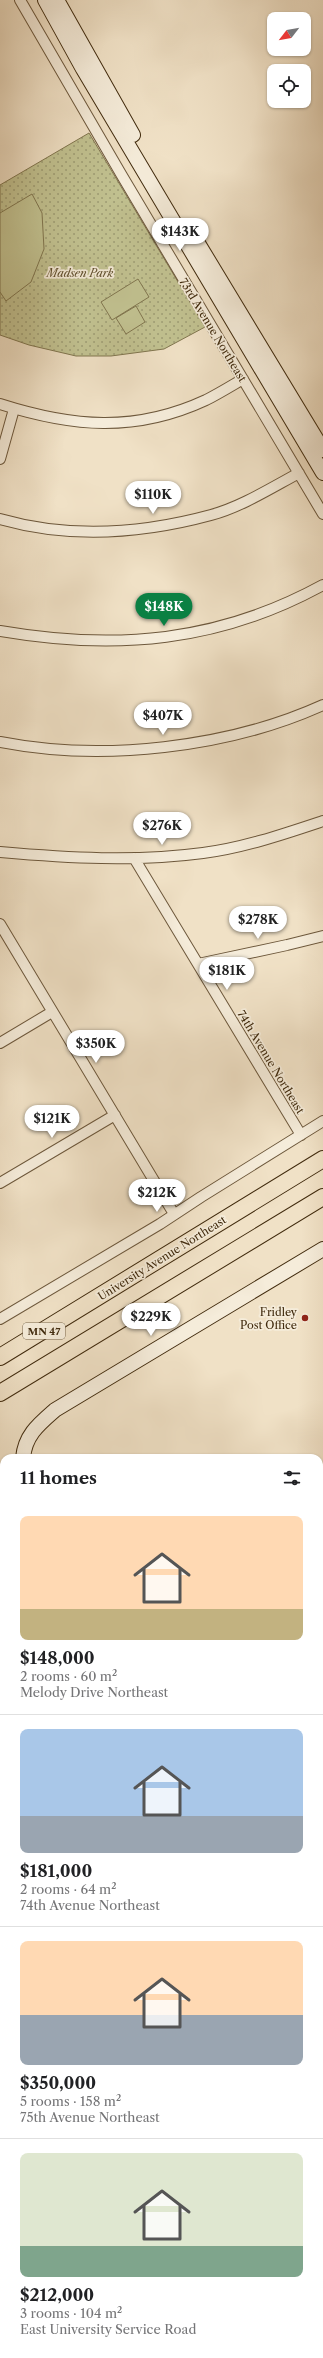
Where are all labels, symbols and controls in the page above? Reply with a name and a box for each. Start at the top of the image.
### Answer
north arrow [267,12,311,56]
map controls [267,12,311,108]
button: locate [267,64,311,108]
pin: $143K [152,218,208,252]
text: $143K [161,223,199,239]
park label: Madsen Park [45,266,114,280]
street label: 73rd Avenue Northeast [176,276,250,385]
pin: $110K [125,481,181,515]
text: $110K [134,486,172,502]
pin: $148K [136,593,192,627]
text: $148K [144,598,184,614]
pin: $407K [135,702,191,736]
text: $407K [143,707,183,723]
pin: $276K [134,812,190,846]
text: $276K [142,817,182,833]
pin: $278K [230,906,286,940]
text: $278K [238,911,278,927]
pin: $181K [199,957,255,991]
text: $181K [208,962,246,978]
street label: 74th Avenue Northeast [235,1008,308,1116]
pin: $350K [68,1030,124,1064]
text: $350K [76,1035,116,1051]
pin: $121K [24,1105,80,1139]
text: $121K [33,1110,71,1126]
pin: $212K [129,1179,185,1213]
text: $212K [138,1184,176,1200]
street label: University Avenue Northeast [95,1213,229,1303]
pin: $229K [123,1303,179,1337]
place label: Fridley Post Office [240,1305,298,1332]
text: $229K [131,1308,171,1324]
marker: Fridley Post Office [300,1313,310,1323]
road number: MN 47 [23,1323,65,1339]
icon: filters [281,1467,303,1489]
text: 11 homes [20,1468,97,1488]
icon: home [126,1542,198,1614]
text: $148,000 [20,1648,95,1668]
text: 2 rooms · 60 m² [20,1668,117,1684]
text: Melody Drive Northeast [20,1684,168,1700]
icon: home [126,1755,198,1827]
text: $181,000 [20,1861,92,1881]
text: 2 rooms · 64 m² [20,1881,117,1897]
text: 74th Avenue Northeast [20,1897,160,1913]
icon: home [126,1967,198,2039]
text: $350,000 [20,2073,96,2093]
text: 5 rooms · 158 m² [20,2093,121,2109]
text: 75th Avenue Northeast [20,2109,160,2125]
icon: home [126,2179,198,2251]
text: $212,000 [20,2285,94,2305]
text: 3 rooms · 104 m² [20,2305,122,2321]
text: East University Service Road [20,2321,196,2337]

